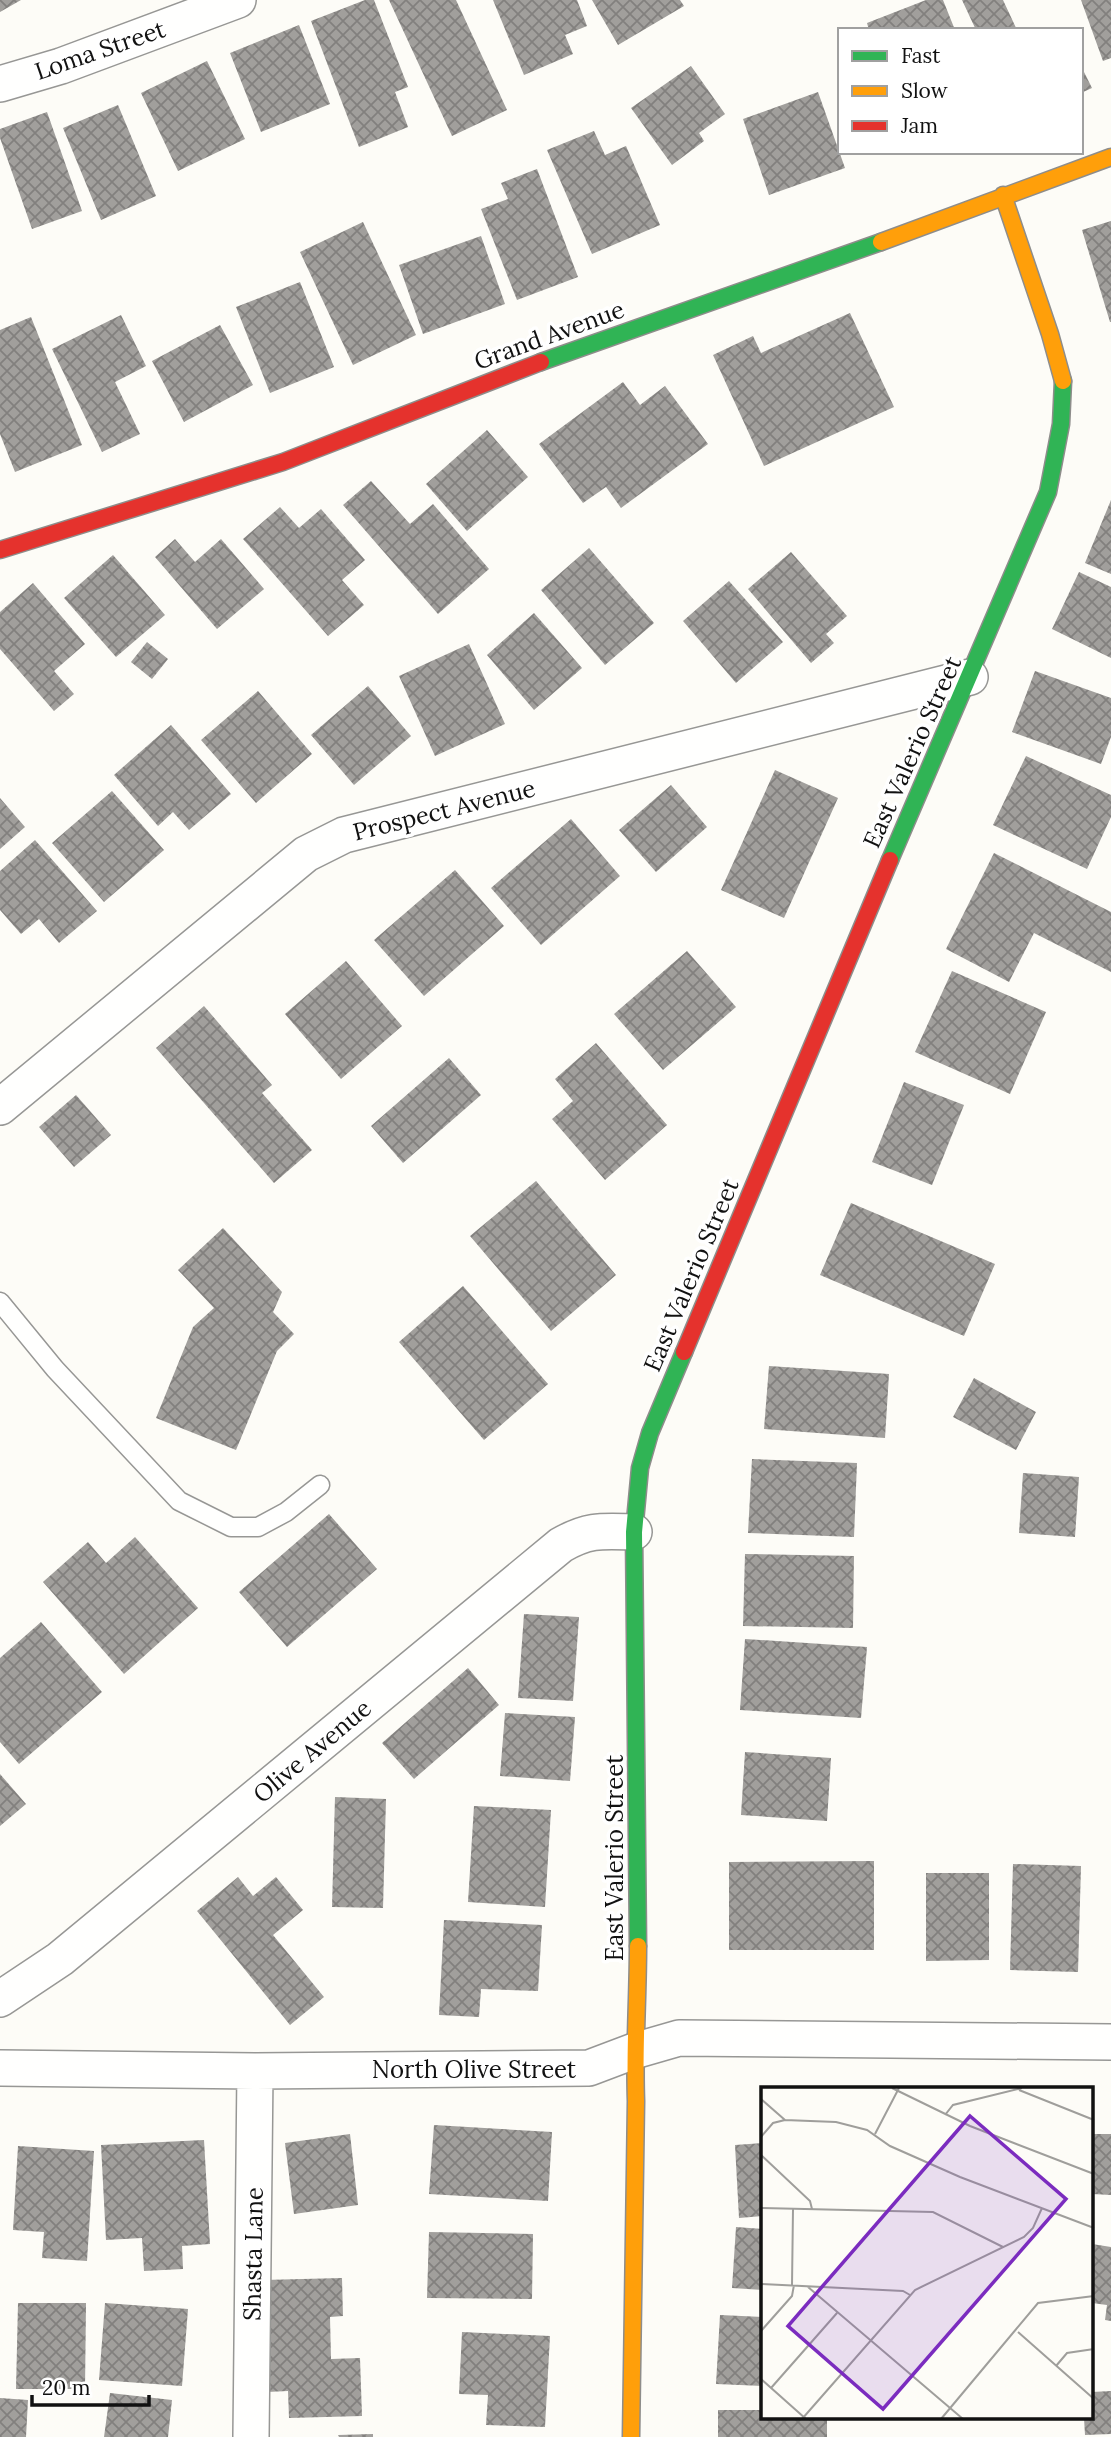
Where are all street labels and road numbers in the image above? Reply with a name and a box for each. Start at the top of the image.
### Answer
street label: Loma Street [31,13,170,87]
street label: Grand Avenue [470,293,628,377]
street label: East Valerio Street [856,651,968,853]
street label: Prospect Avenue [350,772,538,848]
street label: East Valerio Street [636,1173,746,1376]
street label: Olive Avenue [246,1692,378,1810]
street label: East Valerio Street [599,1754,630,1961]
street label: North Olive Street [372,2054,577,2085]
street label: Shasta Lane [236,2187,270,2321]

